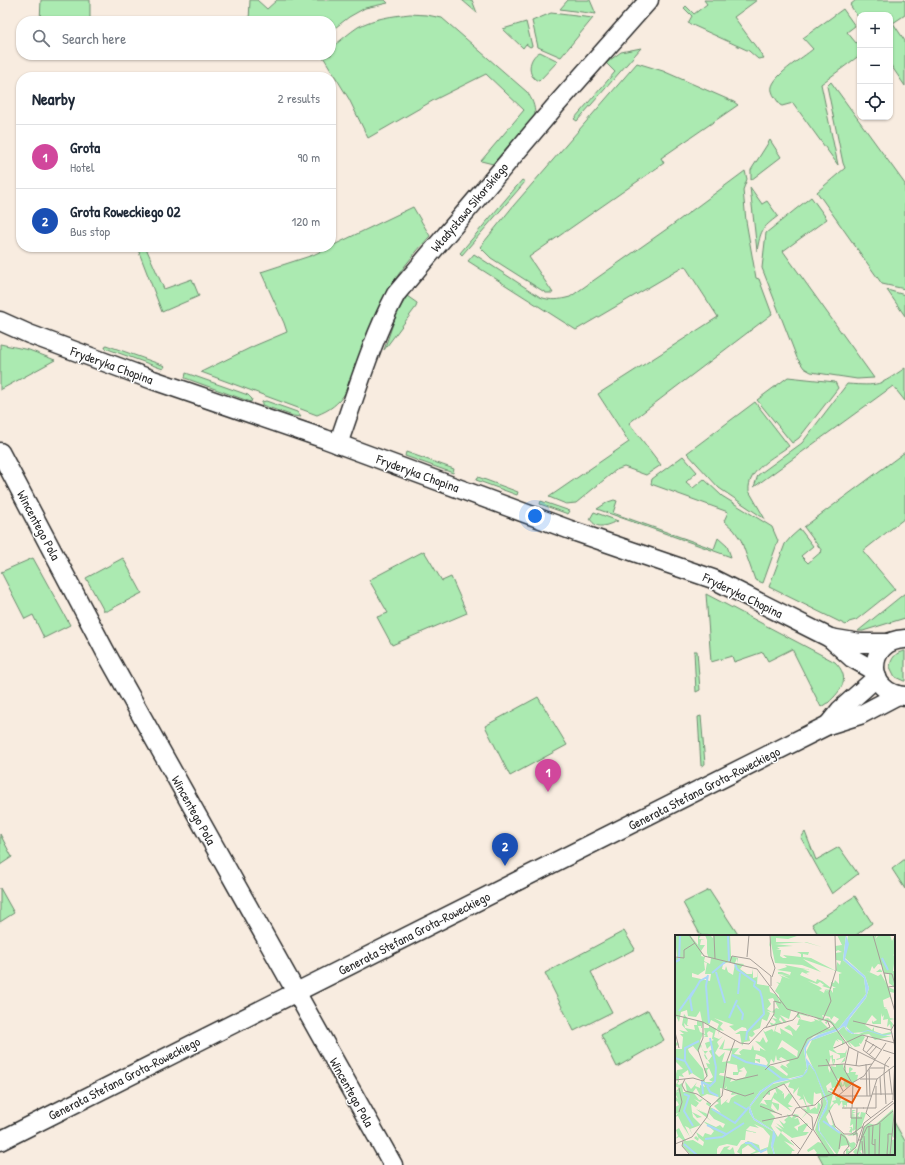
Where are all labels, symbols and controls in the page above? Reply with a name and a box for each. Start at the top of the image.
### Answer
map controls [857,12,893,120]
button: + [857,12,893,48]
search box [16,16,336,60]
icon: search [30,27,52,49]
text: Search here [62,28,126,49]
button: − [857,48,893,84]
button: locate [857,84,893,120]
text: Nearby [32,87,75,110]
text: 2 results [278,89,320,107]
text: Grota [70,137,100,158]
text: 1 [43,148,47,166]
text: 90 m [298,148,320,166]
text: Hotel [70,158,94,176]
street label: Władysława Sikorskiego [426,158,512,256]
text: Grota Roweckiego 02 [70,201,181,222]
text: 2 [42,212,48,230]
text: 120 m [292,212,320,230]
text: Bus stop [70,222,110,240]
street label: Fryderyka Chopina [67,341,156,388]
street label: Fryderyka Chopina [373,449,462,496]
street label: Wincentego Pola [13,487,65,563]
your location [525,506,545,526]
street label: Fryderyka Chopina [699,567,786,622]
street label: Generała Stefana Grota-Roweckiego [625,742,783,834]
pin: 1 [535,759,561,792]
street label: Wincentego Pola [168,772,220,848]
pin: 2 [492,833,518,866]
street label: Generała Stefana Grota-Roweckiego [335,887,493,979]
inset map [675,935,895,1155]
street label: Generała Stefana Grota-Roweckiego [45,1032,203,1124]
street label: Wincentego Pola [326,1054,378,1130]

